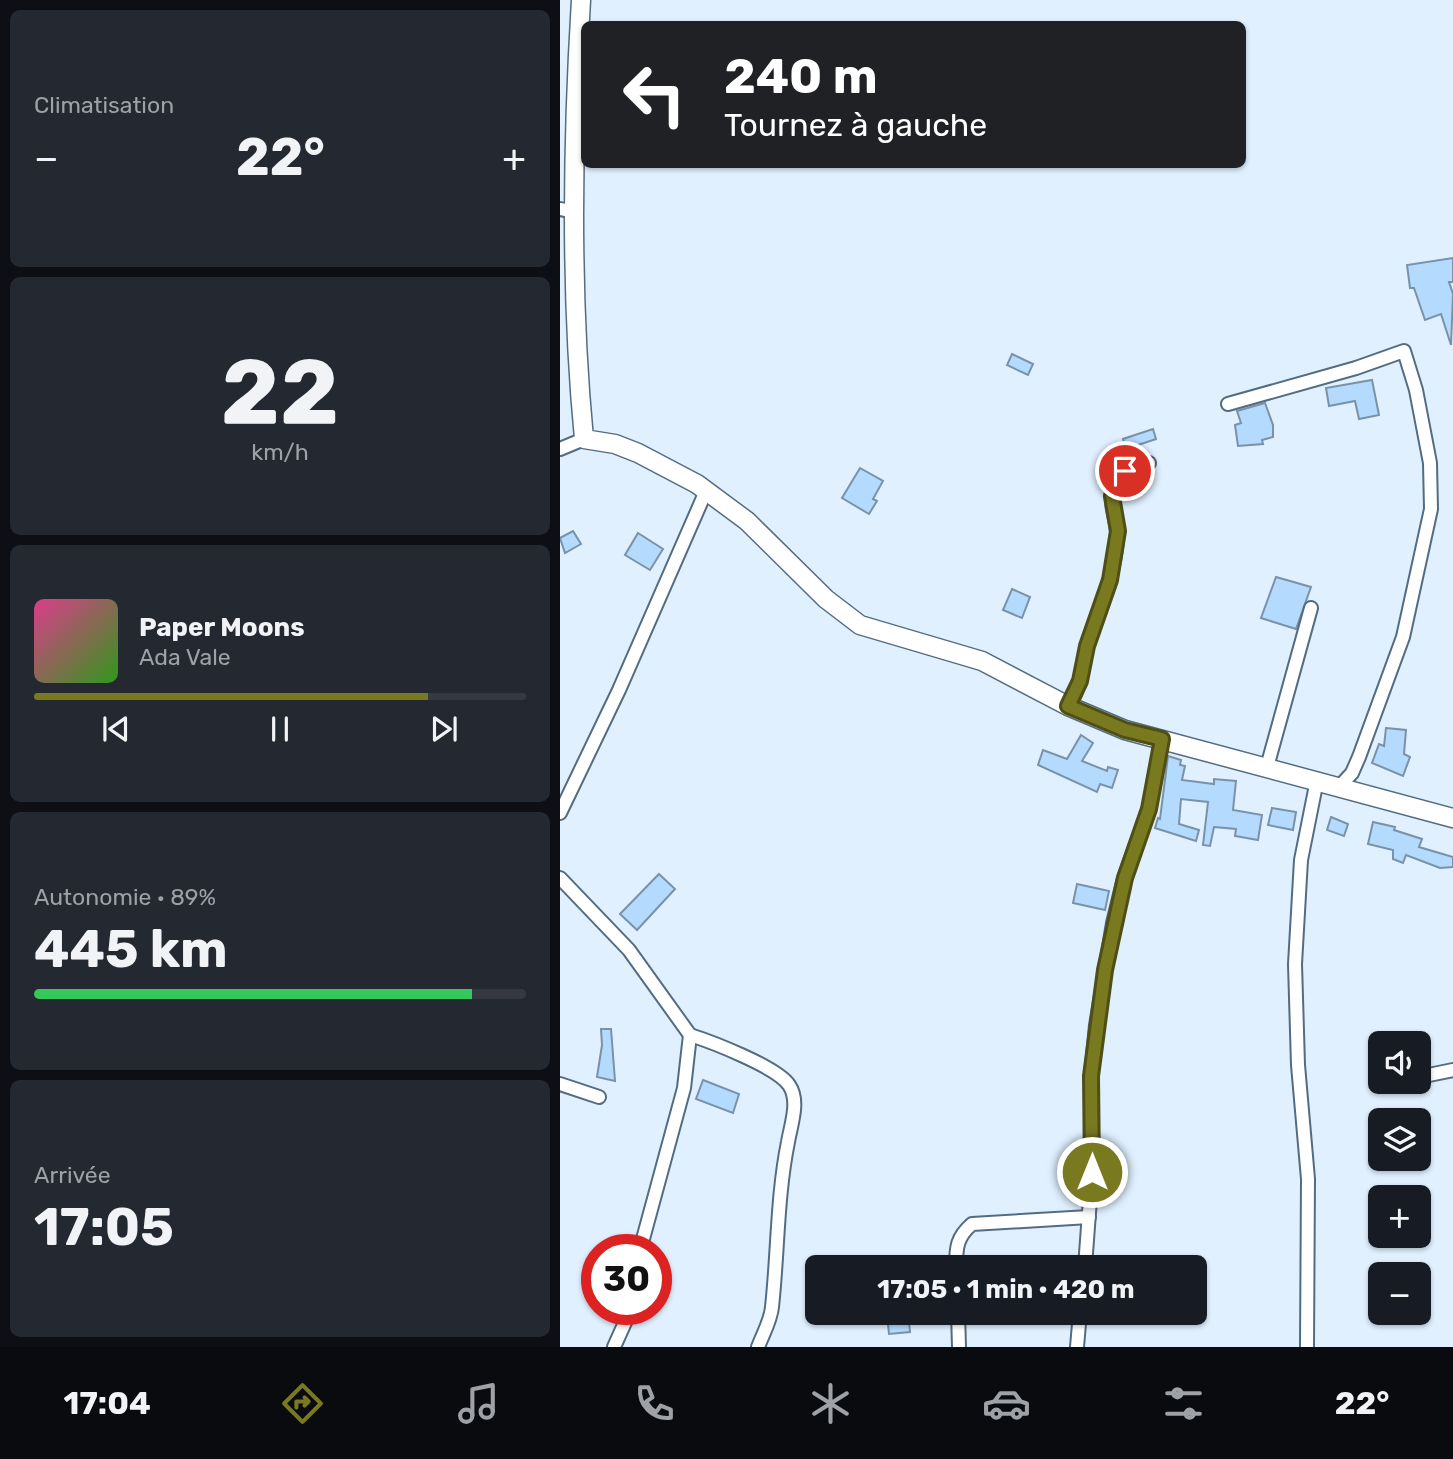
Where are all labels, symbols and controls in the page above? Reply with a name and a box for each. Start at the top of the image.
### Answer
text: 240 m [724,47,878,105]
icon: left [609,49,700,140]
text: Climatisation [34,91,174,119]
text: Tournez à gauche [724,106,987,144]
text: 22° [236,126,325,188]
text: − [34,135,59,181]
text: + [502,135,526,181]
text: 22 [221,338,339,446]
text: km/h [251,438,309,466]
pin [1095,441,1155,501]
icon: arrive [1106,452,1144,490]
text: Paper Moons [139,612,305,643]
text: Ada Vale [139,643,231,671]
icon: previous [97,710,135,748]
icon: pause [261,710,299,748]
icon: next [425,710,463,748]
text: Autonomie · 89% [34,883,216,911]
text: 445 km [34,918,228,980]
map controls [1368,1031,1431,1325]
button: sound [1368,1031,1431,1094]
button: layers [1368,1108,1431,1171]
position arrow [1055,1135,1129,1209]
text: Arrivée [34,1161,111,1189]
button: + [1368,1185,1431,1248]
text: 17:05 [34,1196,174,1258]
speed limit sign: 30 [581,1234,672,1325]
button: − [1368,1262,1431,1325]
text: 17:05 · 1 min · 420 m [877,1274,1135,1305]
icon: directions [278,1379,327,1428]
icon: music [454,1379,503,1428]
icon: phone [630,1379,679,1428]
icon: climate [806,1379,855,1428]
icon: car [982,1379,1031,1428]
icon: filters [1159,1379,1208,1428]
text: 17:04 [64,1384,151,1422]
text: 22° [1335,1384,1389,1422]

